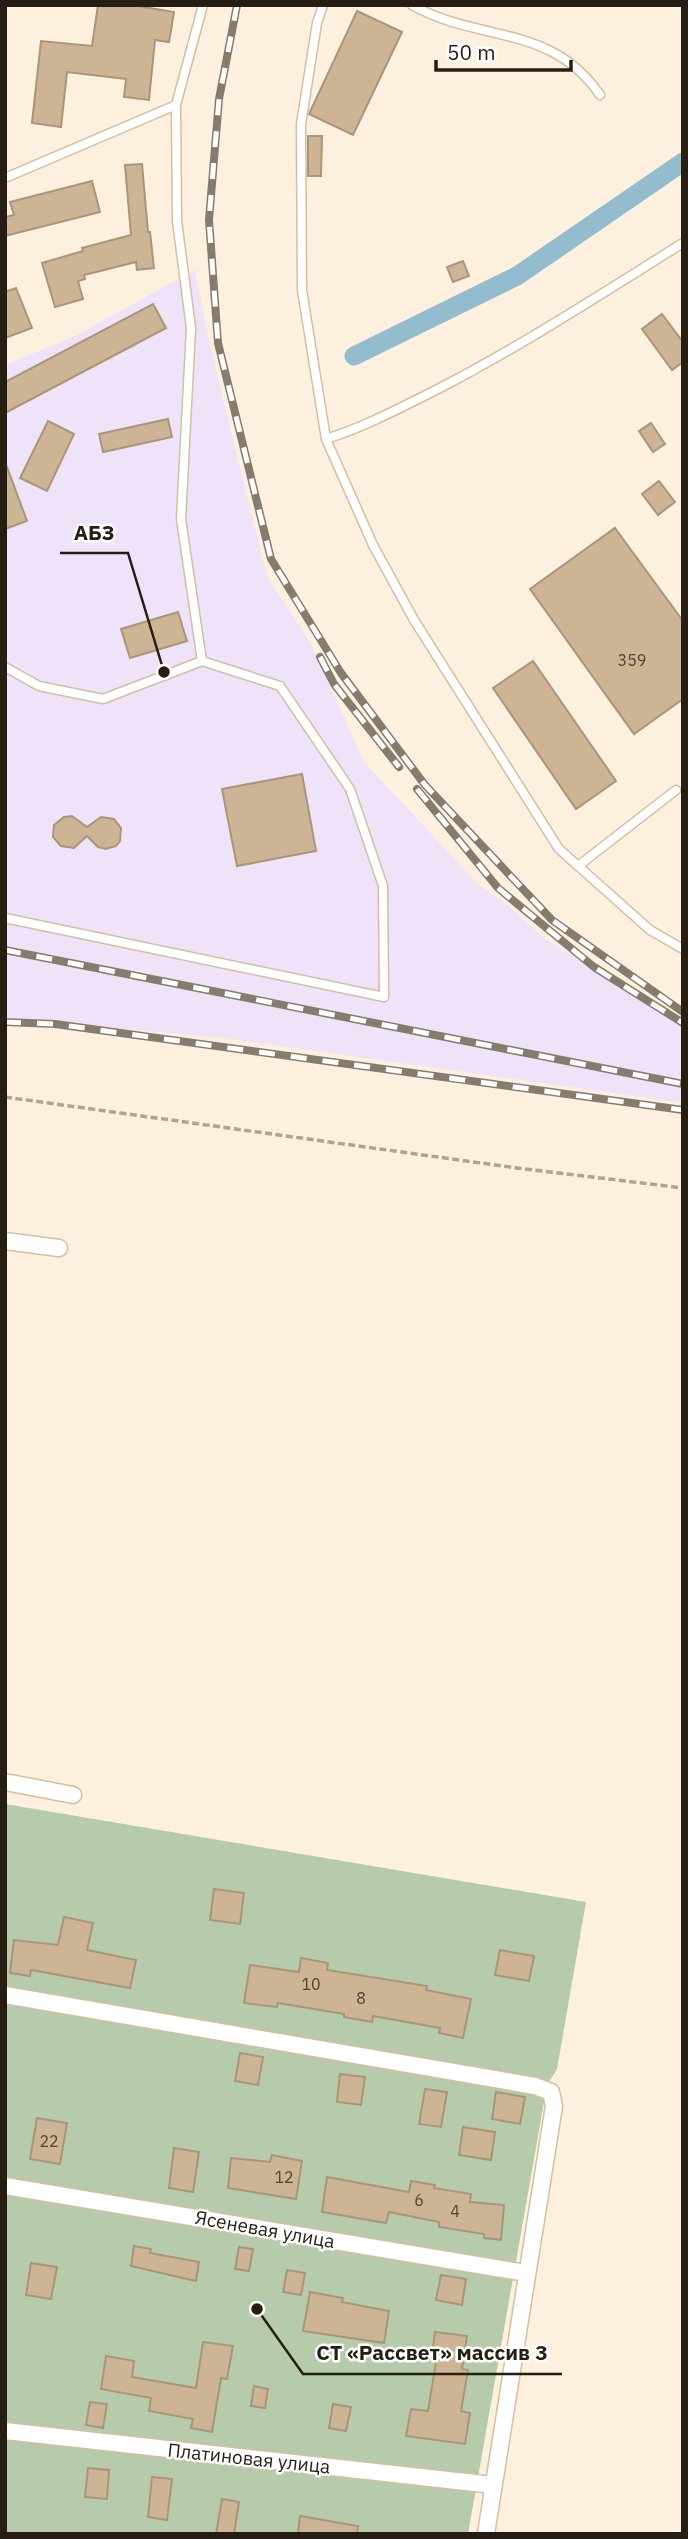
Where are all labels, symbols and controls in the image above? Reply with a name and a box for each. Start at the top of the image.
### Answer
scale bar [436,28,571,72]
text: 50 m [447,38,496,66]
callout: АБЗ [60,511,128,553]
text: АБЗ [74,518,114,546]
house number: 359 [618,650,646,670]
house number: 10 [301,1974,321,1994]
house number: 8 [356,1988,366,2008]
house number: 22 [39,2131,59,2151]
house number: 12 [274,2167,294,2187]
house number: 6 [414,2190,424,2210]
house number: 4 [450,2201,460,2221]
street label: Ясеневая улица [193,2205,337,2253]
callout: СТ «Рассвет» массив 3 [303,2332,562,2374]
text: СТ «Рассвет» массив 3 [316,2338,548,2366]
street label: Платиновая улица [166,2438,332,2478]

